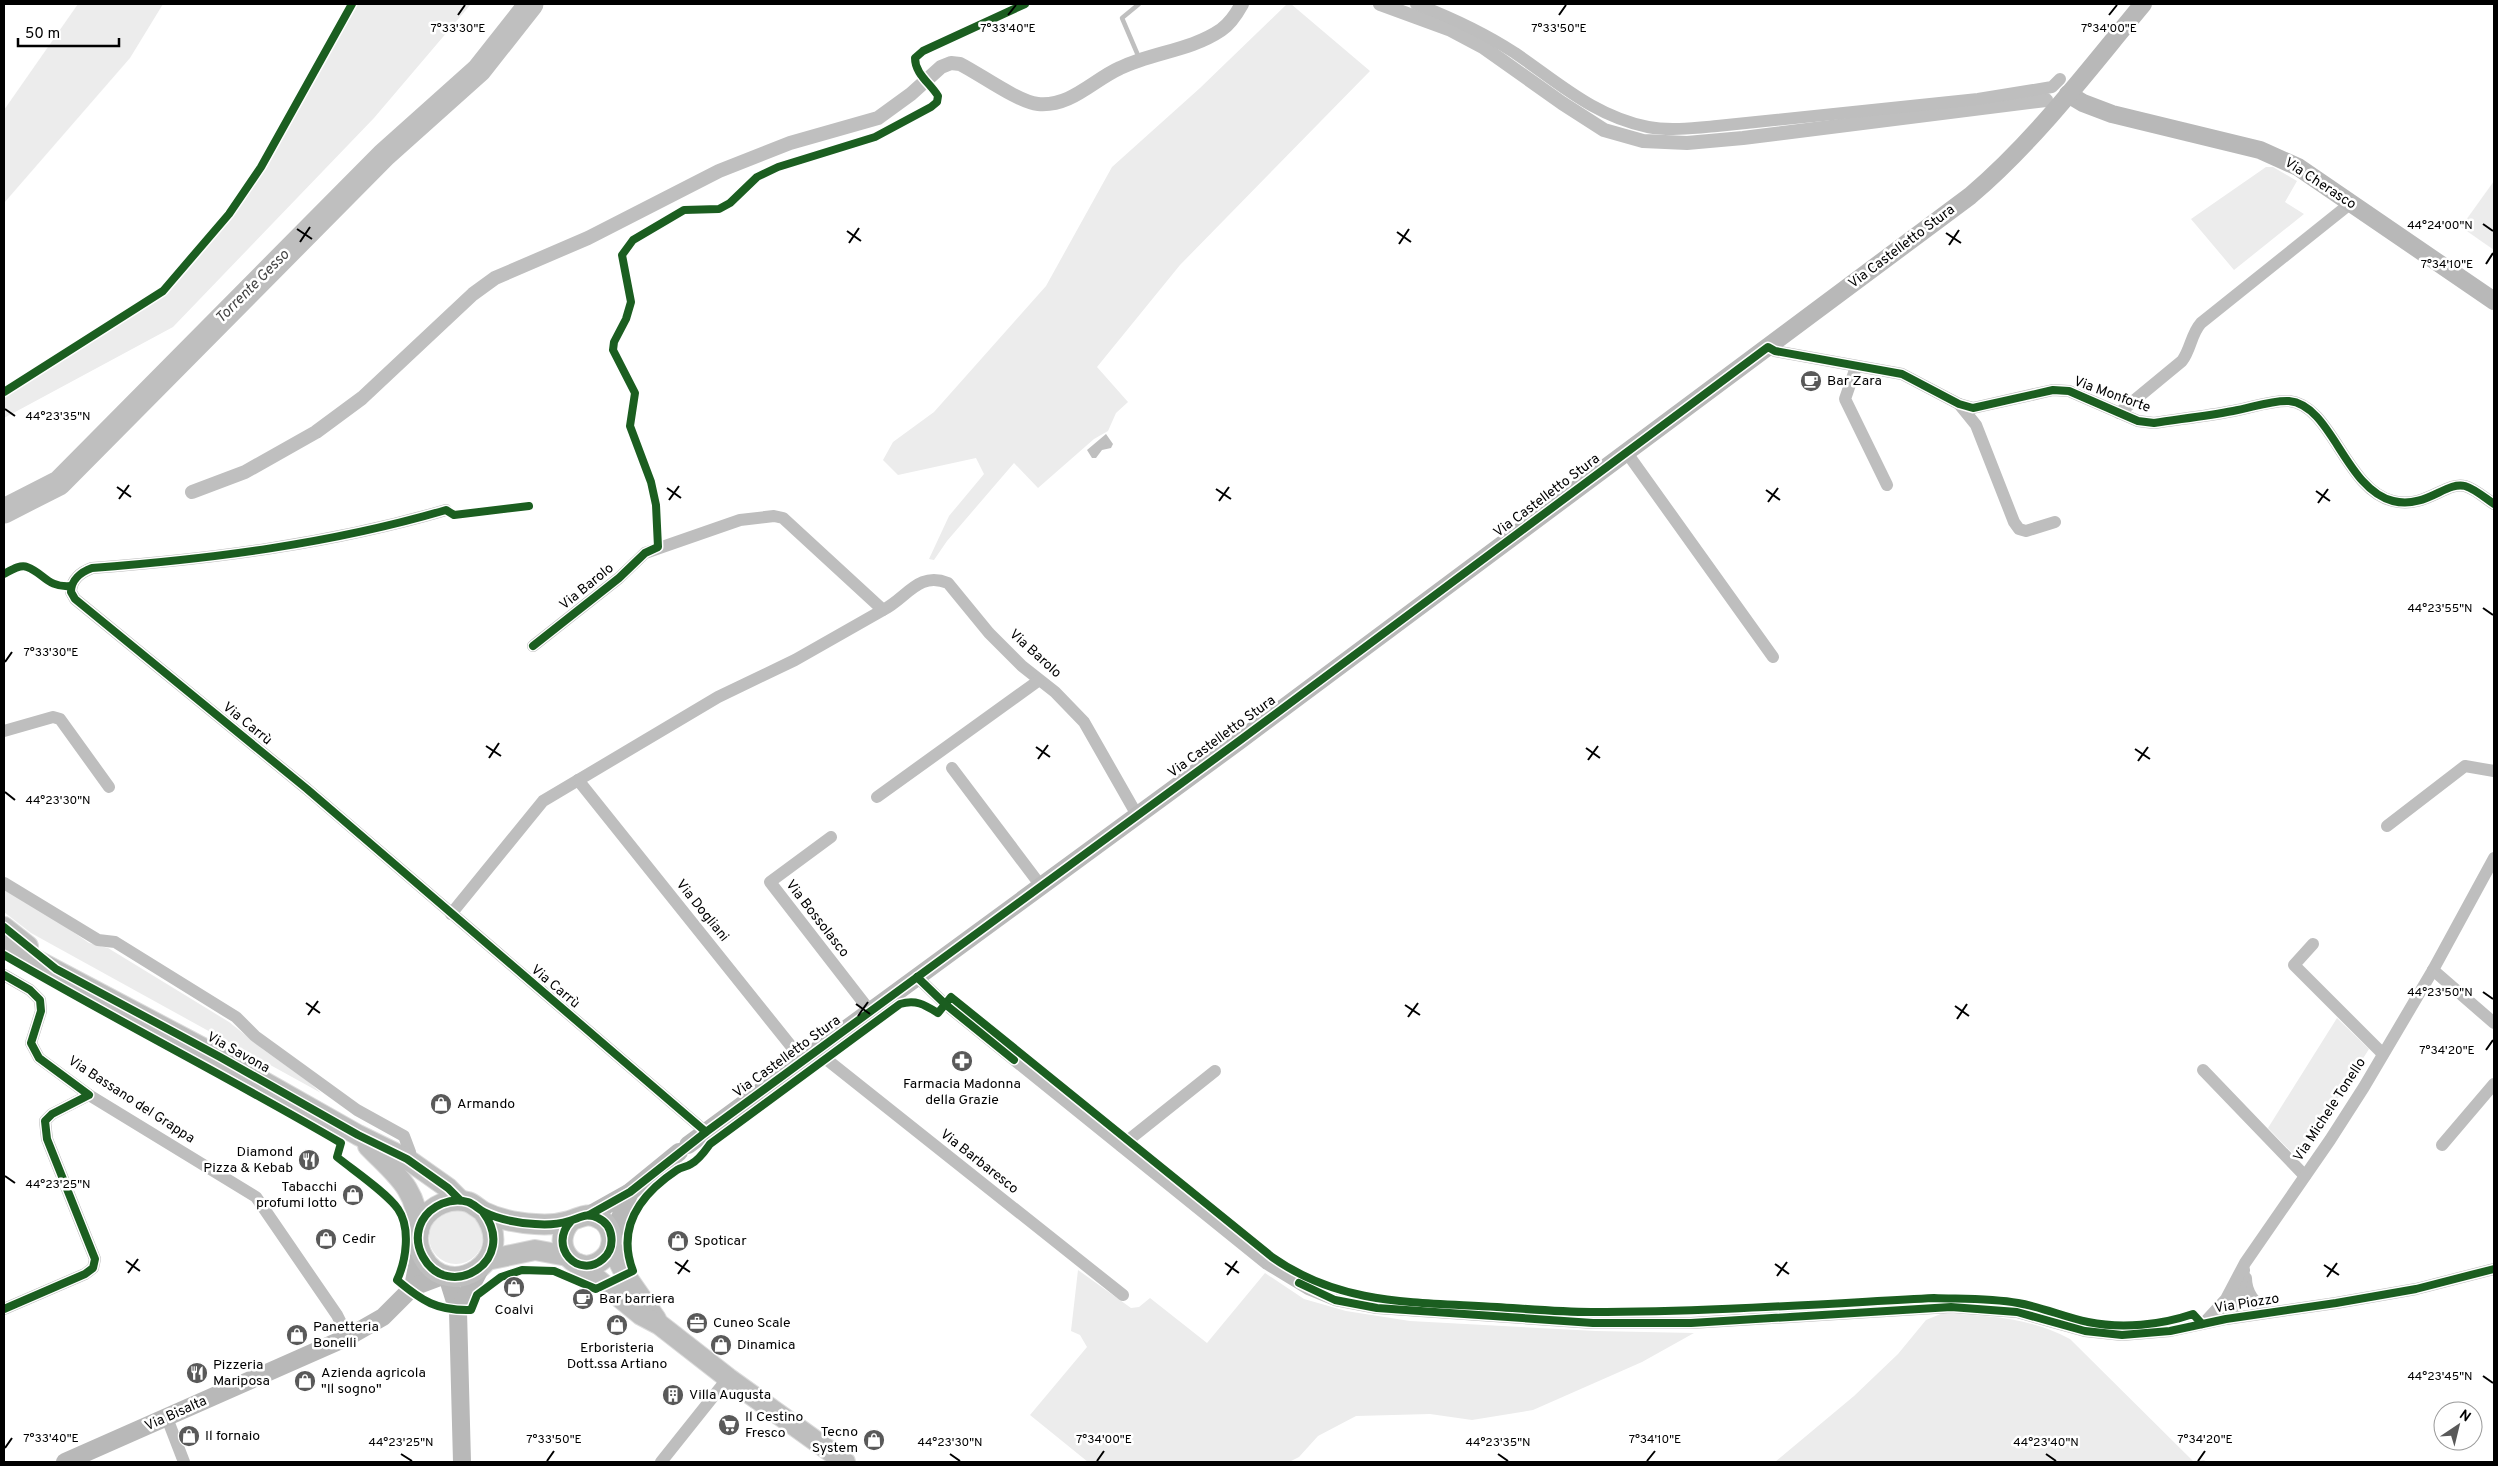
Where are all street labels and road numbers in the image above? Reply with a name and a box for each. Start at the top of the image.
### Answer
street label: Via Cherasco [2281,155,2359,214]
street label: Via Castelletto Stura [1846,202,1958,292]
street label: Via Monforte [2071,373,2153,417]
street label: Via Castelletto Stura [1491,451,1603,541]
street label: Via Barolo [557,560,618,614]
street label: Via Barolo [1005,626,1065,682]
street label: Via Castelletto Stura [1165,692,1279,782]
street label: Via Carrù [219,699,275,749]
street label: Via Dogliani [672,877,732,945]
street label: Via Bossolasco [782,877,853,961]
street label: Via Carrù [527,962,583,1012]
street label: Via Castelletto Stura [730,1012,844,1102]
street label: Via Savona [204,1029,272,1077]
street label: Via Bassano del Grappa [64,1053,198,1147]
street label: Via Michele Tonello [2290,1055,2370,1165]
street label: Via Barbaresco [936,1126,1022,1198]
street label: Via Piozzo [2213,1290,2281,1317]
street label: Via Bisalta [142,1393,210,1435]

